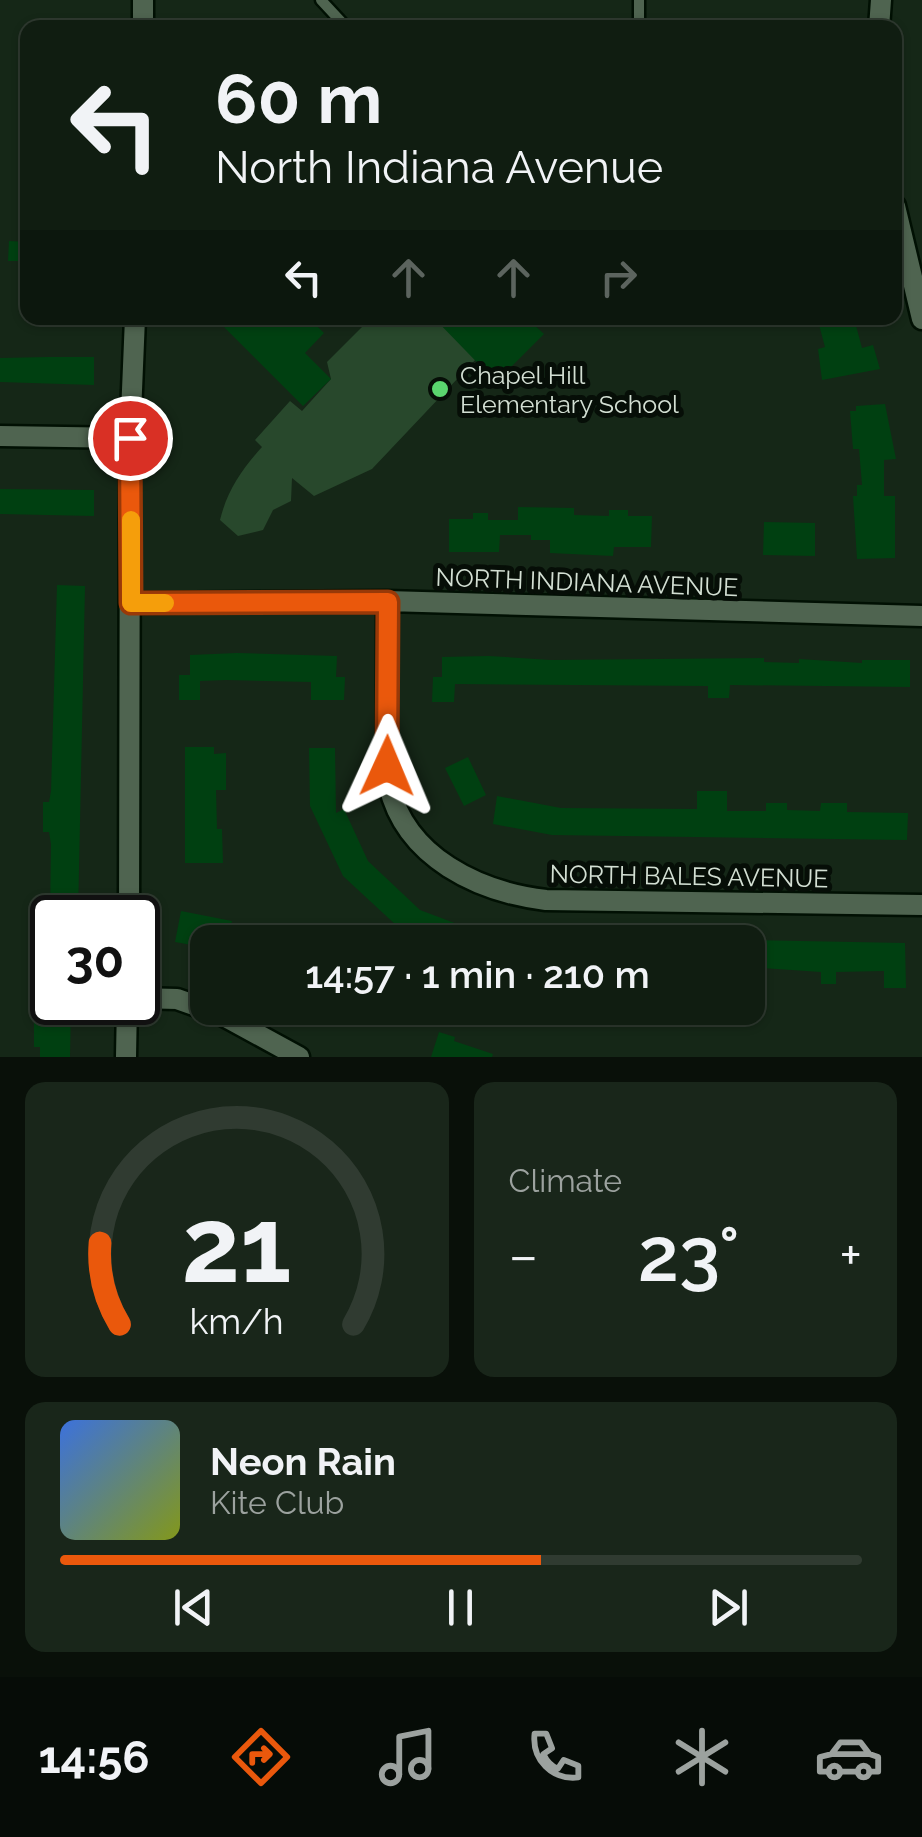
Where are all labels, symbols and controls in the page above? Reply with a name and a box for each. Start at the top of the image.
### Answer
text: 60 m [215,57,382,139]
icon: left [50,60,180,190]
text: North Indiana Avenue [215,141,663,194]
icon: left [276,250,331,305]
icon: ahead [381,250,436,305]
icon: ahead [486,250,541,305]
icon: right [591,250,646,305]
place label: Chapel Hill Elementary School [460,360,679,419]
marker: Chapel Hill Elementary School [429,378,451,400]
pin [88,396,173,481]
icon: arrive [103,411,158,466]
street label: NORTH INDIANA AVENUE [435,562,739,602]
position arrow [335,714,439,818]
street label: NORTH BALES AVENUE [549,859,829,893]
speed limit sign: 30 [30,895,160,1025]
text: 14:57 · 1 min · 210 m [305,952,650,997]
text: Climate [509,1162,622,1199]
text: 21 [182,1184,292,1306]
text: 23° [638,1210,740,1299]
text: − [509,1223,538,1288]
text: + [839,1223,862,1288]
text: km/h [190,1300,284,1342]
text: Neon Rain [210,1439,396,1484]
text: Kite Club [210,1484,344,1521]
icon: previous [166,1580,221,1635]
icon: pause [433,1580,488,1635]
icon: next [701,1580,756,1635]
icon: directions [226,1722,296,1792]
icon: music [373,1722,443,1792]
icon: phone [520,1722,590,1792]
icon: climate [667,1722,737,1792]
icon: car [814,1722,884,1792]
text: 14:56 [38,1731,150,1784]

